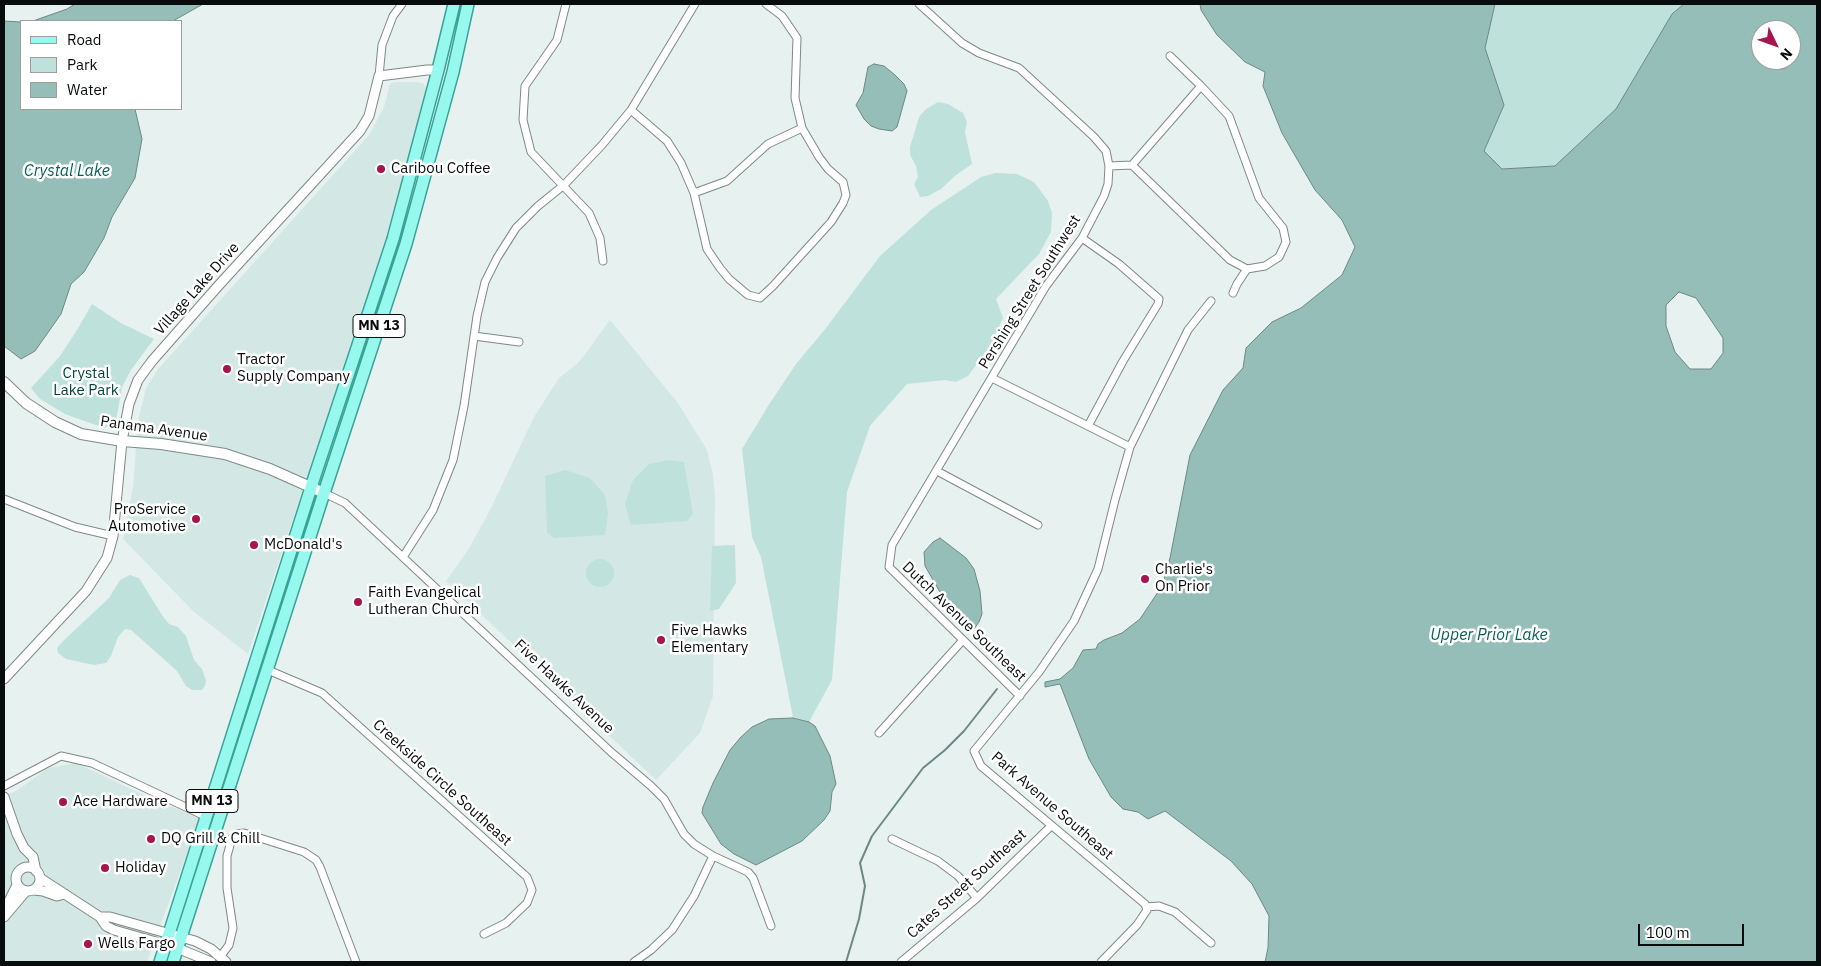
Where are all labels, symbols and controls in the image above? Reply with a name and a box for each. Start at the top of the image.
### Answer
legend [20,20,182,110]
north arrow [1751,20,1801,70]
text: Road [67,30,102,49]
text: N [1776,45,1796,64]
text: Park [67,55,97,74]
text: Water [67,80,107,99]
place label: Caribou Coffee [391,160,490,178]
water label: Crystal Lake [24,161,110,181]
marker: Caribou Coffee [375,163,387,175]
street label: Pershing Street Southwest [975,212,1085,372]
street label: Village Lake Drive [151,239,243,339]
road number: MN 13 [353,314,405,338]
place label: Tractor Supply Company [237,351,350,386]
marker: Tractor Supply Company [221,363,233,375]
park label: Crystal Lake Park [53,365,119,400]
street label: Panama Avenue [99,413,209,445]
place label: ProService Automotive [108,501,186,536]
marker: ProService Automotive [190,513,202,525]
place label: McDonald's [264,536,342,554]
marker: McDonald's [248,539,260,551]
street label: Dutch Avenue Southeast [898,558,1030,686]
place label: Charlie's On Prior [1155,561,1213,596]
marker: Charlie's On Prior [1139,573,1151,585]
place label: Faith Evangelical Lutheran Church [368,584,481,619]
marker: Faith Evangelical Lutheran Church [352,596,364,608]
place label: Five Hawks Elementary [671,622,748,657]
water label: Upper Prior Lake [1430,625,1548,645]
marker: Five Hawks Elementary [655,634,667,646]
street label: Five Hawks Avenue [510,636,618,738]
street label: Creekside Circle Southeast [369,716,515,850]
street label: Park Avenue Southeast [987,748,1117,864]
road number: MN 13 [186,789,238,812]
place label: Ace Hardware [73,793,168,811]
marker: Ace Hardware [57,796,69,808]
street label: Cates Street Southeast [904,826,1030,942]
place label: DQ Grill & Chill [161,830,260,848]
marker: DQ Grill & Chill [145,833,157,845]
place label: Holiday [115,859,166,877]
marker: Holiday [99,862,111,874]
scale bar [1641,914,1747,946]
text: 100 m [1646,923,1690,942]
place label: Wells Fargo [98,935,175,953]
marker: Wells Fargo [82,938,94,950]

